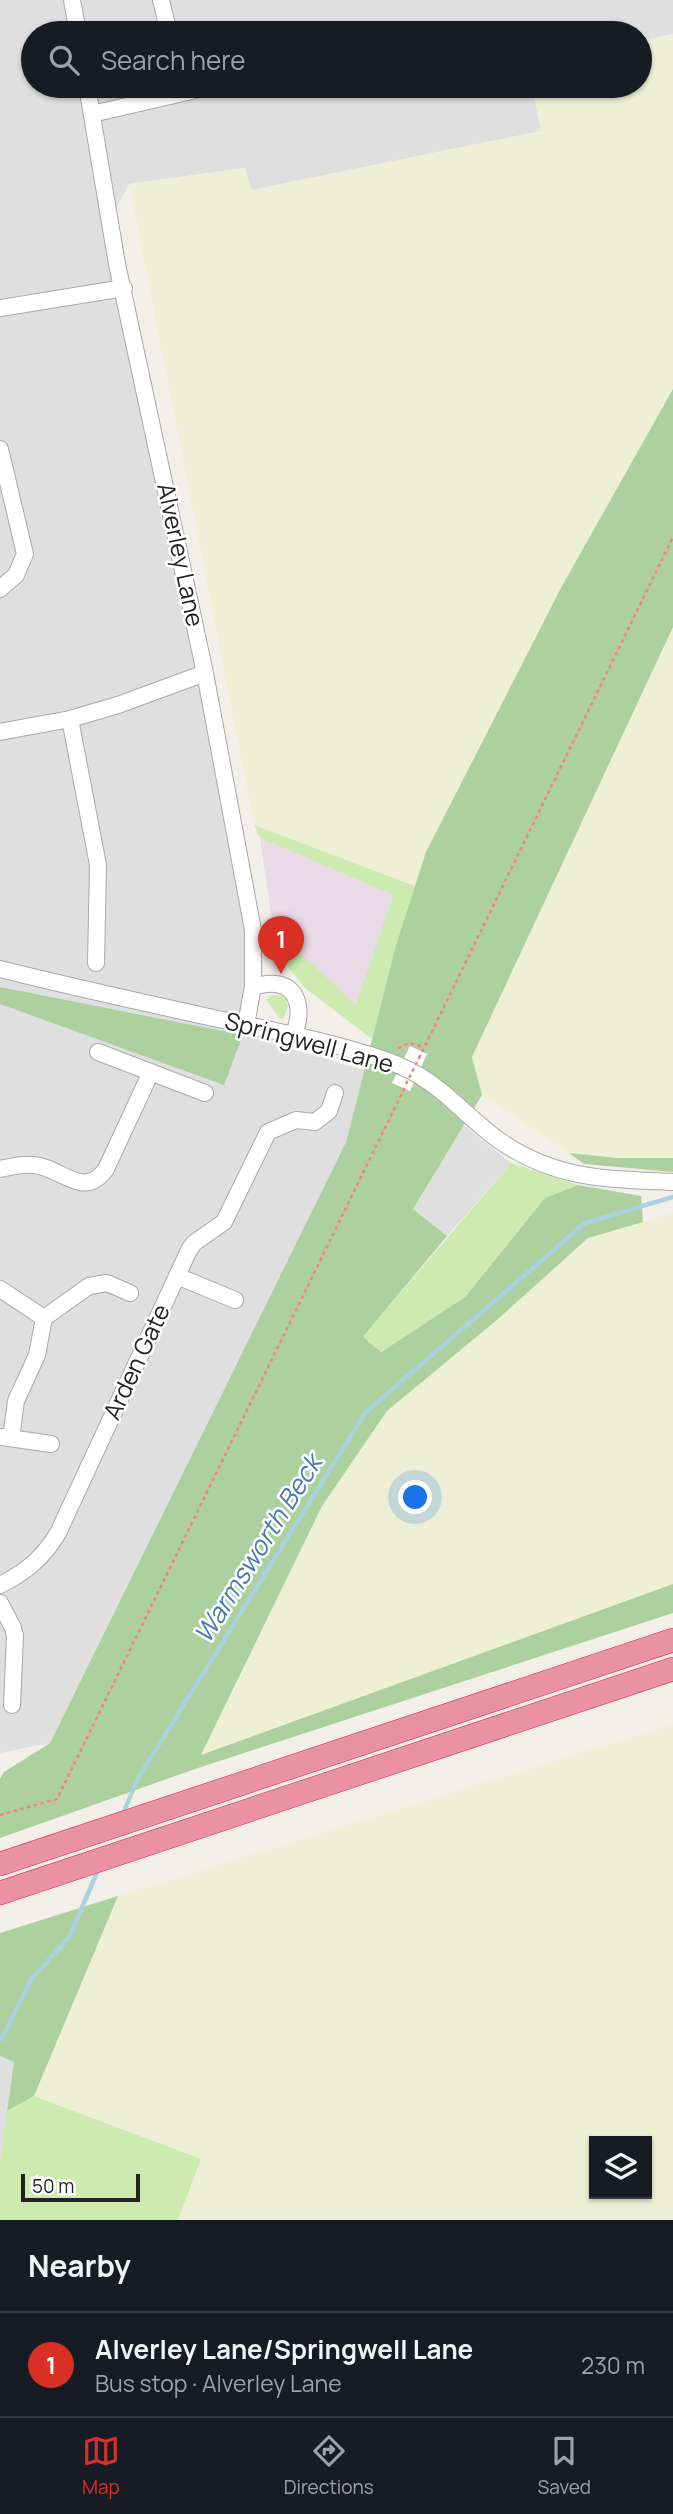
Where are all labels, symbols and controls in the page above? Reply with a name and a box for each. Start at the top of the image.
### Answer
search box [21,21,652,98]
icon: search [45,41,83,79]
text: Search here [101,42,246,78]
street label: Alverley Lane [150,480,213,629]
pin: 1 [258,916,304,974]
street label: Springwell Lane [221,1003,397,1080]
street label: Arden Gate [94,1298,177,1425]
water label: Warmsworth Beck [185,1444,332,1650]
your location [398,1480,432,1514]
map controls [589,2136,652,2199]
button: layers [589,2136,652,2199]
scale bar [21,2171,140,2203]
text: 50 m [32,2173,74,2199]
text: Nearby [28,2245,131,2286]
text: Alverley Lane/Springwell Lane [95,2331,473,2367]
text: 1 [46,2349,56,2381]
text: 230 m [581,2349,645,2381]
text: Bus stop · Alverley Lane [95,2367,342,2399]
tab: Map [82,2432,120,2500]
tab: Directions [284,2432,374,2500]
tab: Saved [538,2432,591,2500]

